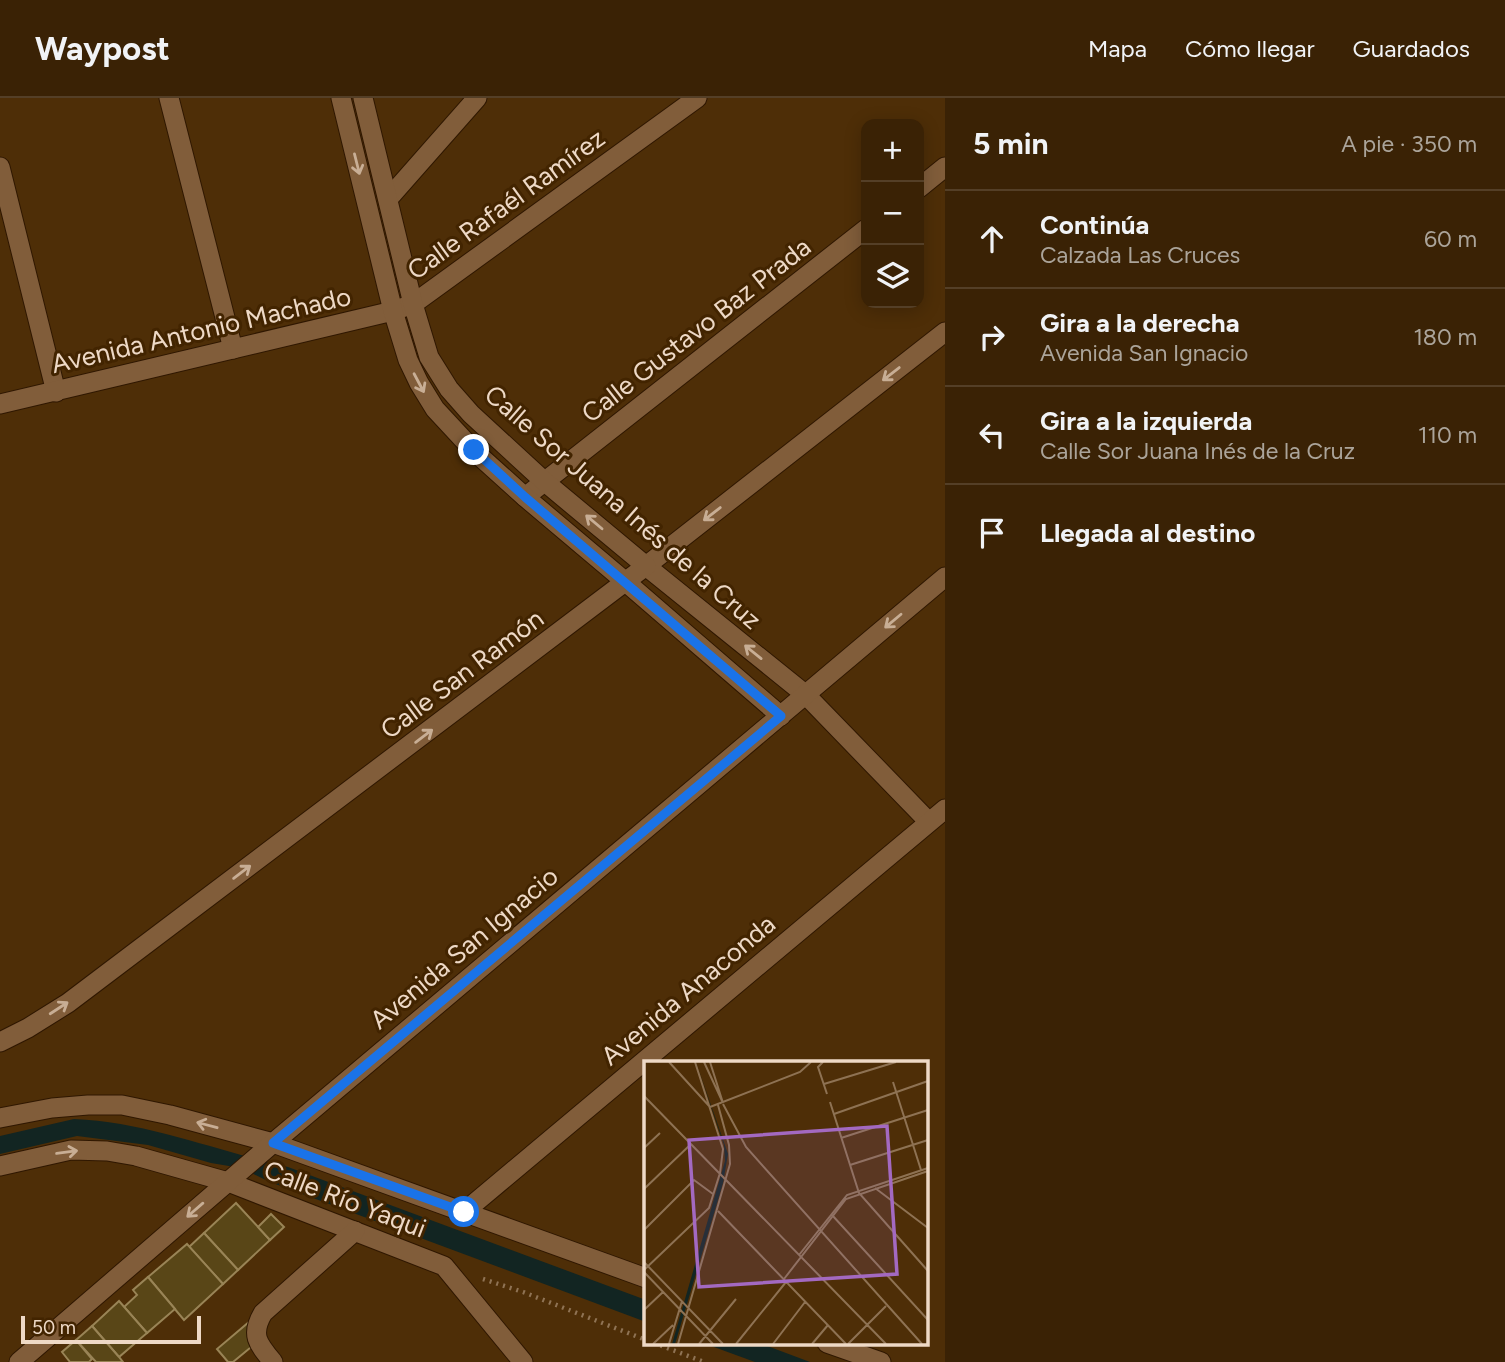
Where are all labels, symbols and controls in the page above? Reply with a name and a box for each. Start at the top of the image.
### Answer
text: Waypost [35,29,170,68]
text: Mapa [1088,34,1147,63]
text: Cómo llegar [1185,34,1315,63]
text: Guardados [1353,34,1470,63]
map controls [861,119,924,308]
button: + [861,119,924,182]
street label: Calle Rafaél Ramírez [401,122,611,286]
text: 5 min [973,125,1049,162]
text: A pie · 350 m [1341,130,1477,158]
one-way arrow [351,152,364,175]
button: − [861,182,924,245]
text: Continúa [1040,209,1149,241]
icon: ahead [973,220,1011,258]
text: 60 m [1424,225,1477,253]
street label: Calle Gustavo Baz Prada [575,231,817,429]
text: Calzada Las Cruces [1040,241,1240,269]
button: layers [861,245,924,308]
street label: Avenida Antonio Machado [48,280,354,380]
text: Gira a la derecha [1040,307,1240,339]
icon: right [973,318,1011,356]
text: 180 m [1413,323,1477,351]
text: Avenida San Ignacio [1040,339,1248,367]
one-way arrow [883,366,901,382]
one-way arrow [413,372,427,392]
street label: Calle Sor Juana Inés de la Cruz [478,378,768,636]
text: Gira a la izquierda [1040,405,1252,437]
icon: left [973,416,1011,454]
text: 110 m [1418,421,1477,449]
route end [458,434,489,465]
text: Calle Sor Juana Inés de la Cruz [1040,437,1355,465]
one-way arrow [704,507,722,522]
icon: arrive [973,514,1011,552]
one-way arrow [585,515,603,531]
text: Llegada al destino [1040,517,1255,549]
street label: Calle San Ramón [374,602,550,746]
one-way arrow [884,613,902,629]
one-way arrow [745,645,763,660]
one-way arrow [414,728,432,743]
street label: Avenida San Ignacio [363,860,565,1036]
one-way arrow [232,865,250,880]
street label: Avenida Anaconda [594,908,782,1072]
one-way arrow [49,1001,69,1015]
inset map [644,1061,928,1344]
one-way arrow [196,1118,219,1131]
one-way arrow [55,1145,78,1158]
street label: Calle Río Yaqui [260,1153,430,1245]
route start [448,1196,479,1227]
one-way arrow [186,1202,204,1218]
scale bar [21,1313,201,1345]
text: 50 m [32,1316,76,1339]

